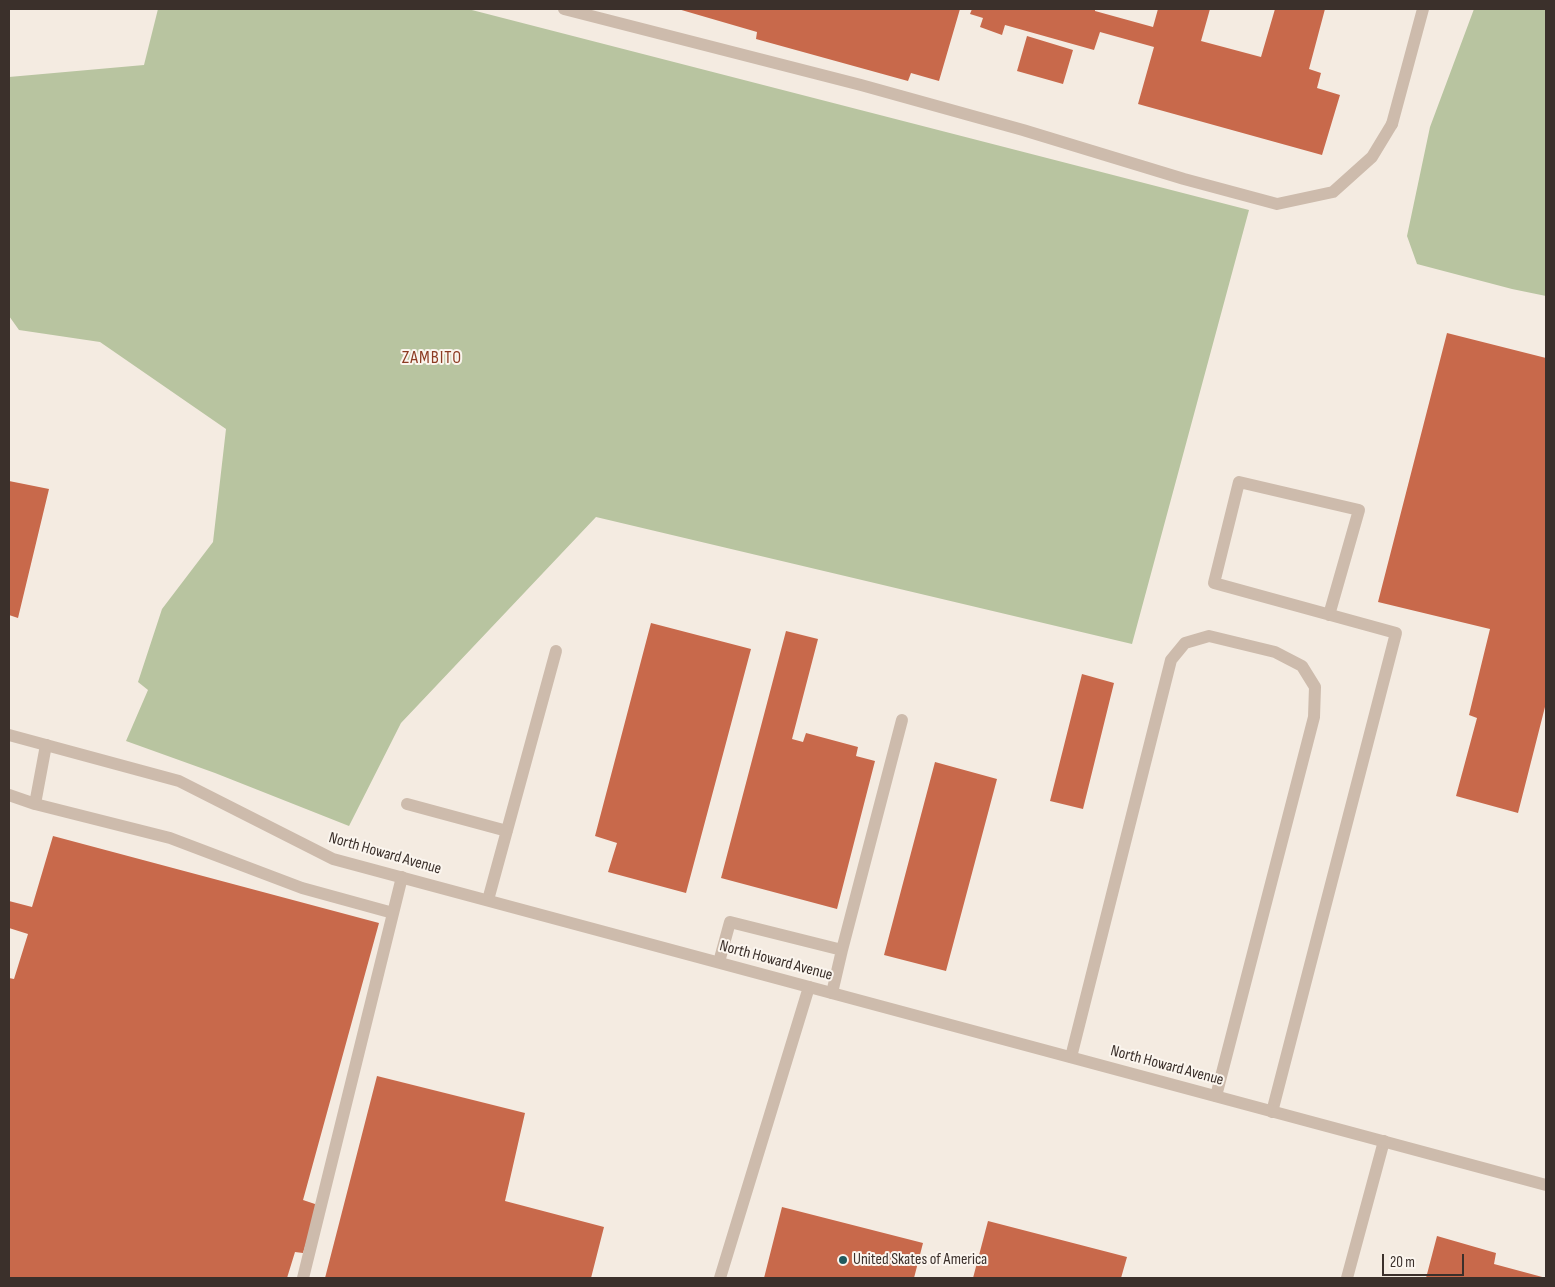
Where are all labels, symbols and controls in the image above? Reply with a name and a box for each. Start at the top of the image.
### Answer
district label: ZAMBITO [401,347,463,369]
street label: North Howard Avenue [327,829,443,879]
street label: North Howard Avenue [717,937,835,985]
street label: North Howard Avenue [1108,1042,1226,1090]
scale bar [1385,1244,1468,1276]
place label: United Skates of America [853,1250,987,1270]
text: 20 m [1390,1253,1415,1272]
marker: United Skates of America [837,1254,849,1266]

